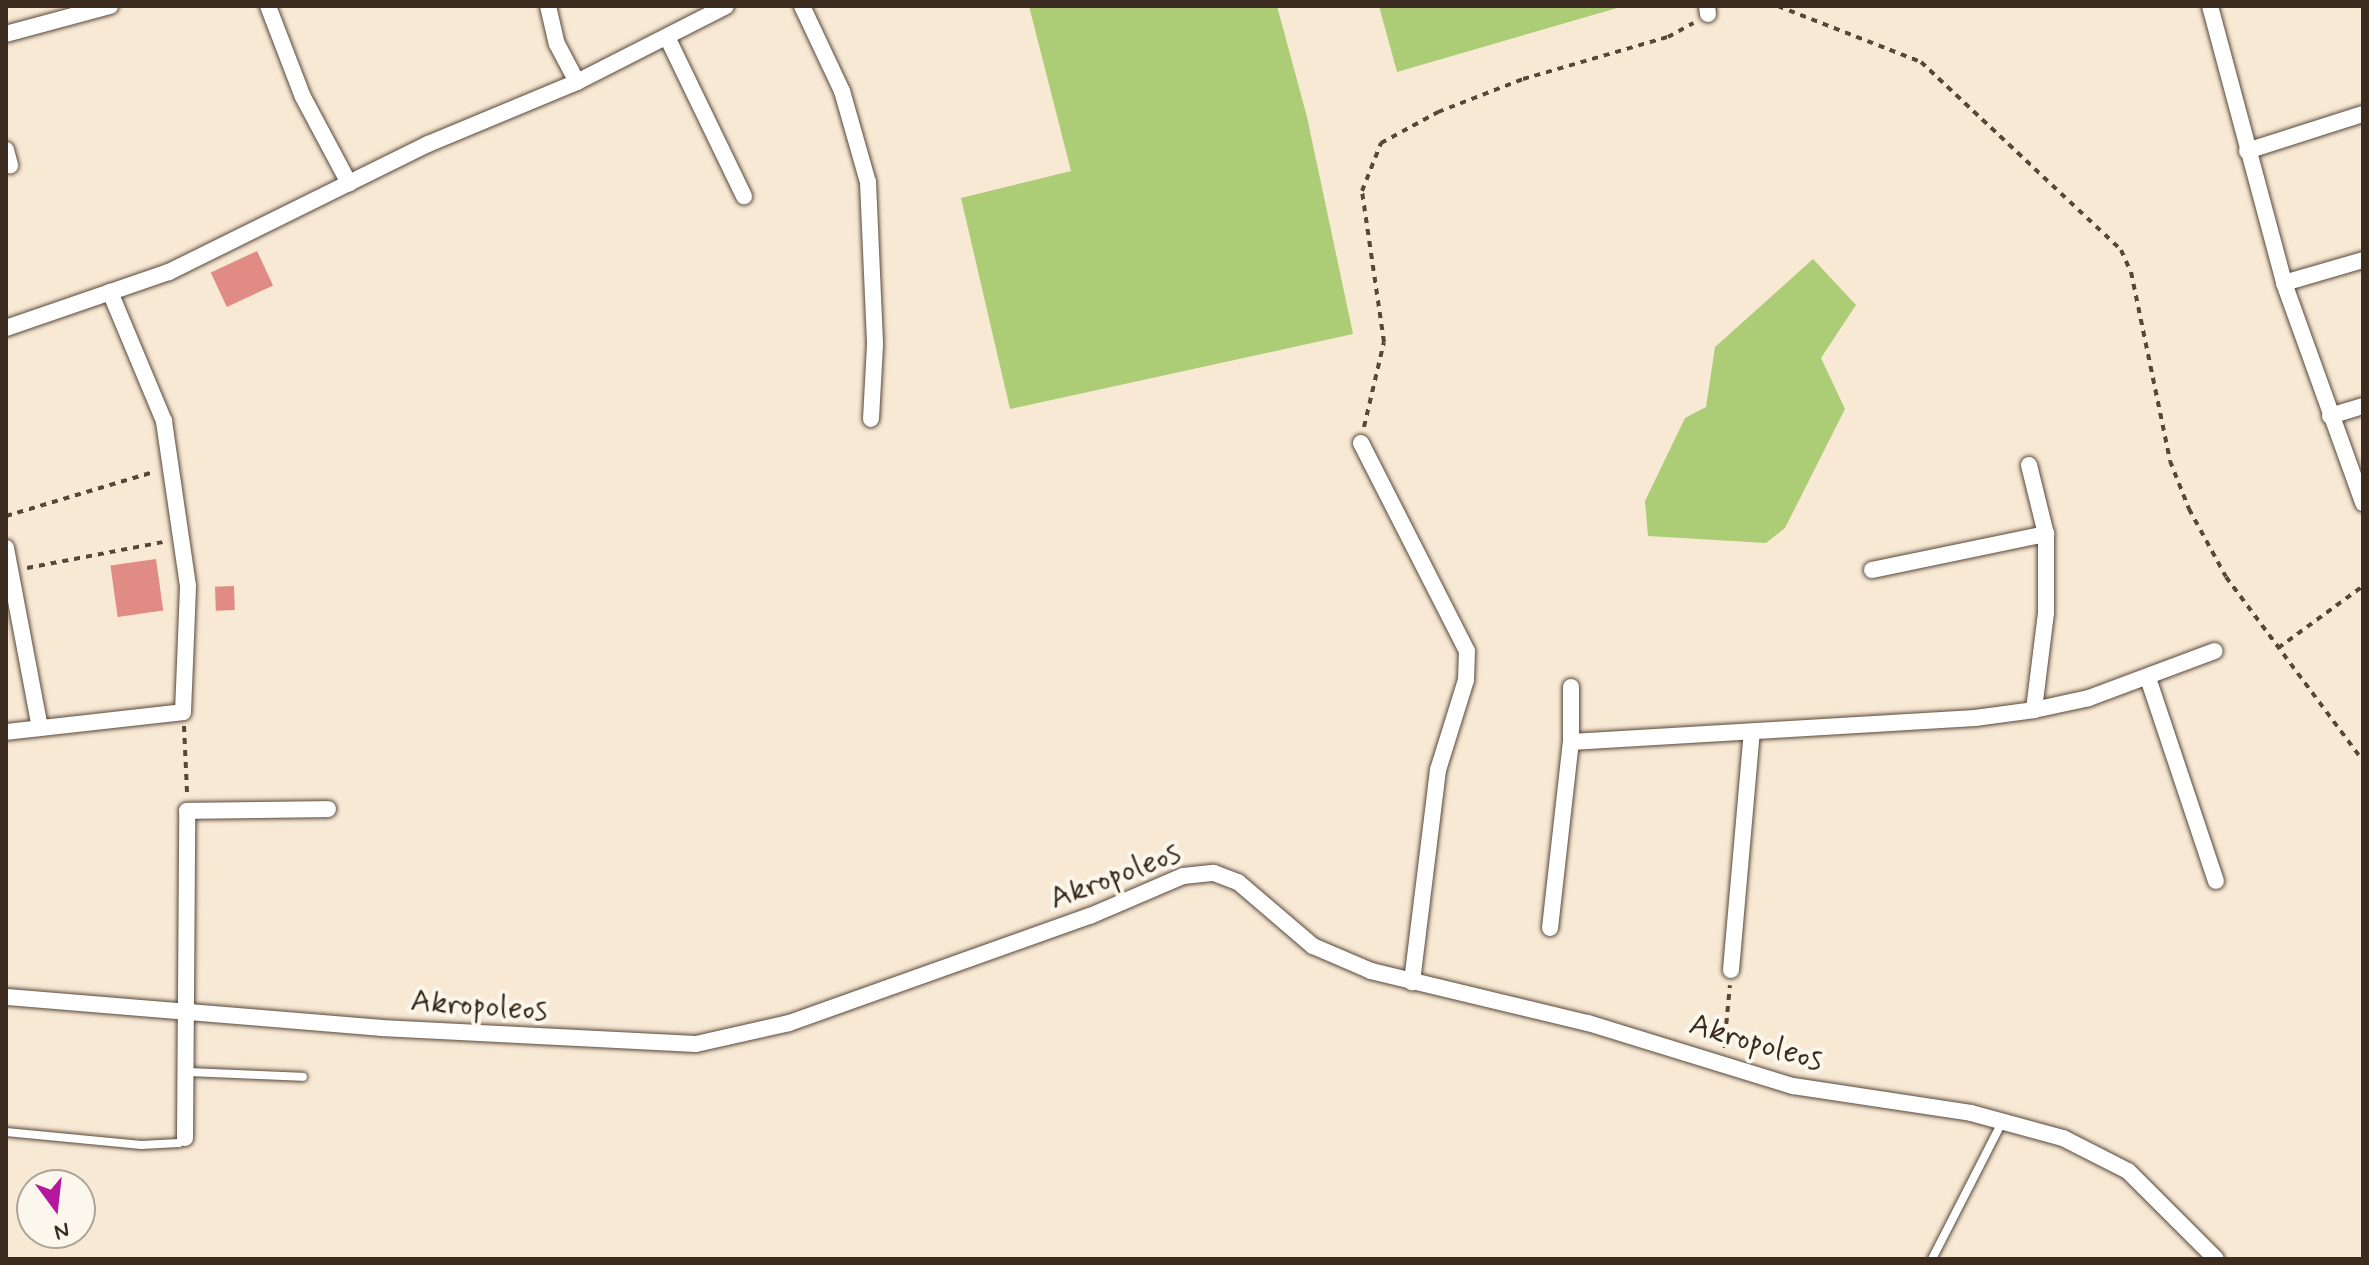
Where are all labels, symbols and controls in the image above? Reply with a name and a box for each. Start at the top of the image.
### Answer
street label: Akropoleos [1044,833,1186,919]
street label: Akropoleos [409,982,549,1030]
street label: Akropoleos [1685,1006,1827,1080]
north arrow [16,1169,96,1249]
text: N [51,1215,72,1246]

